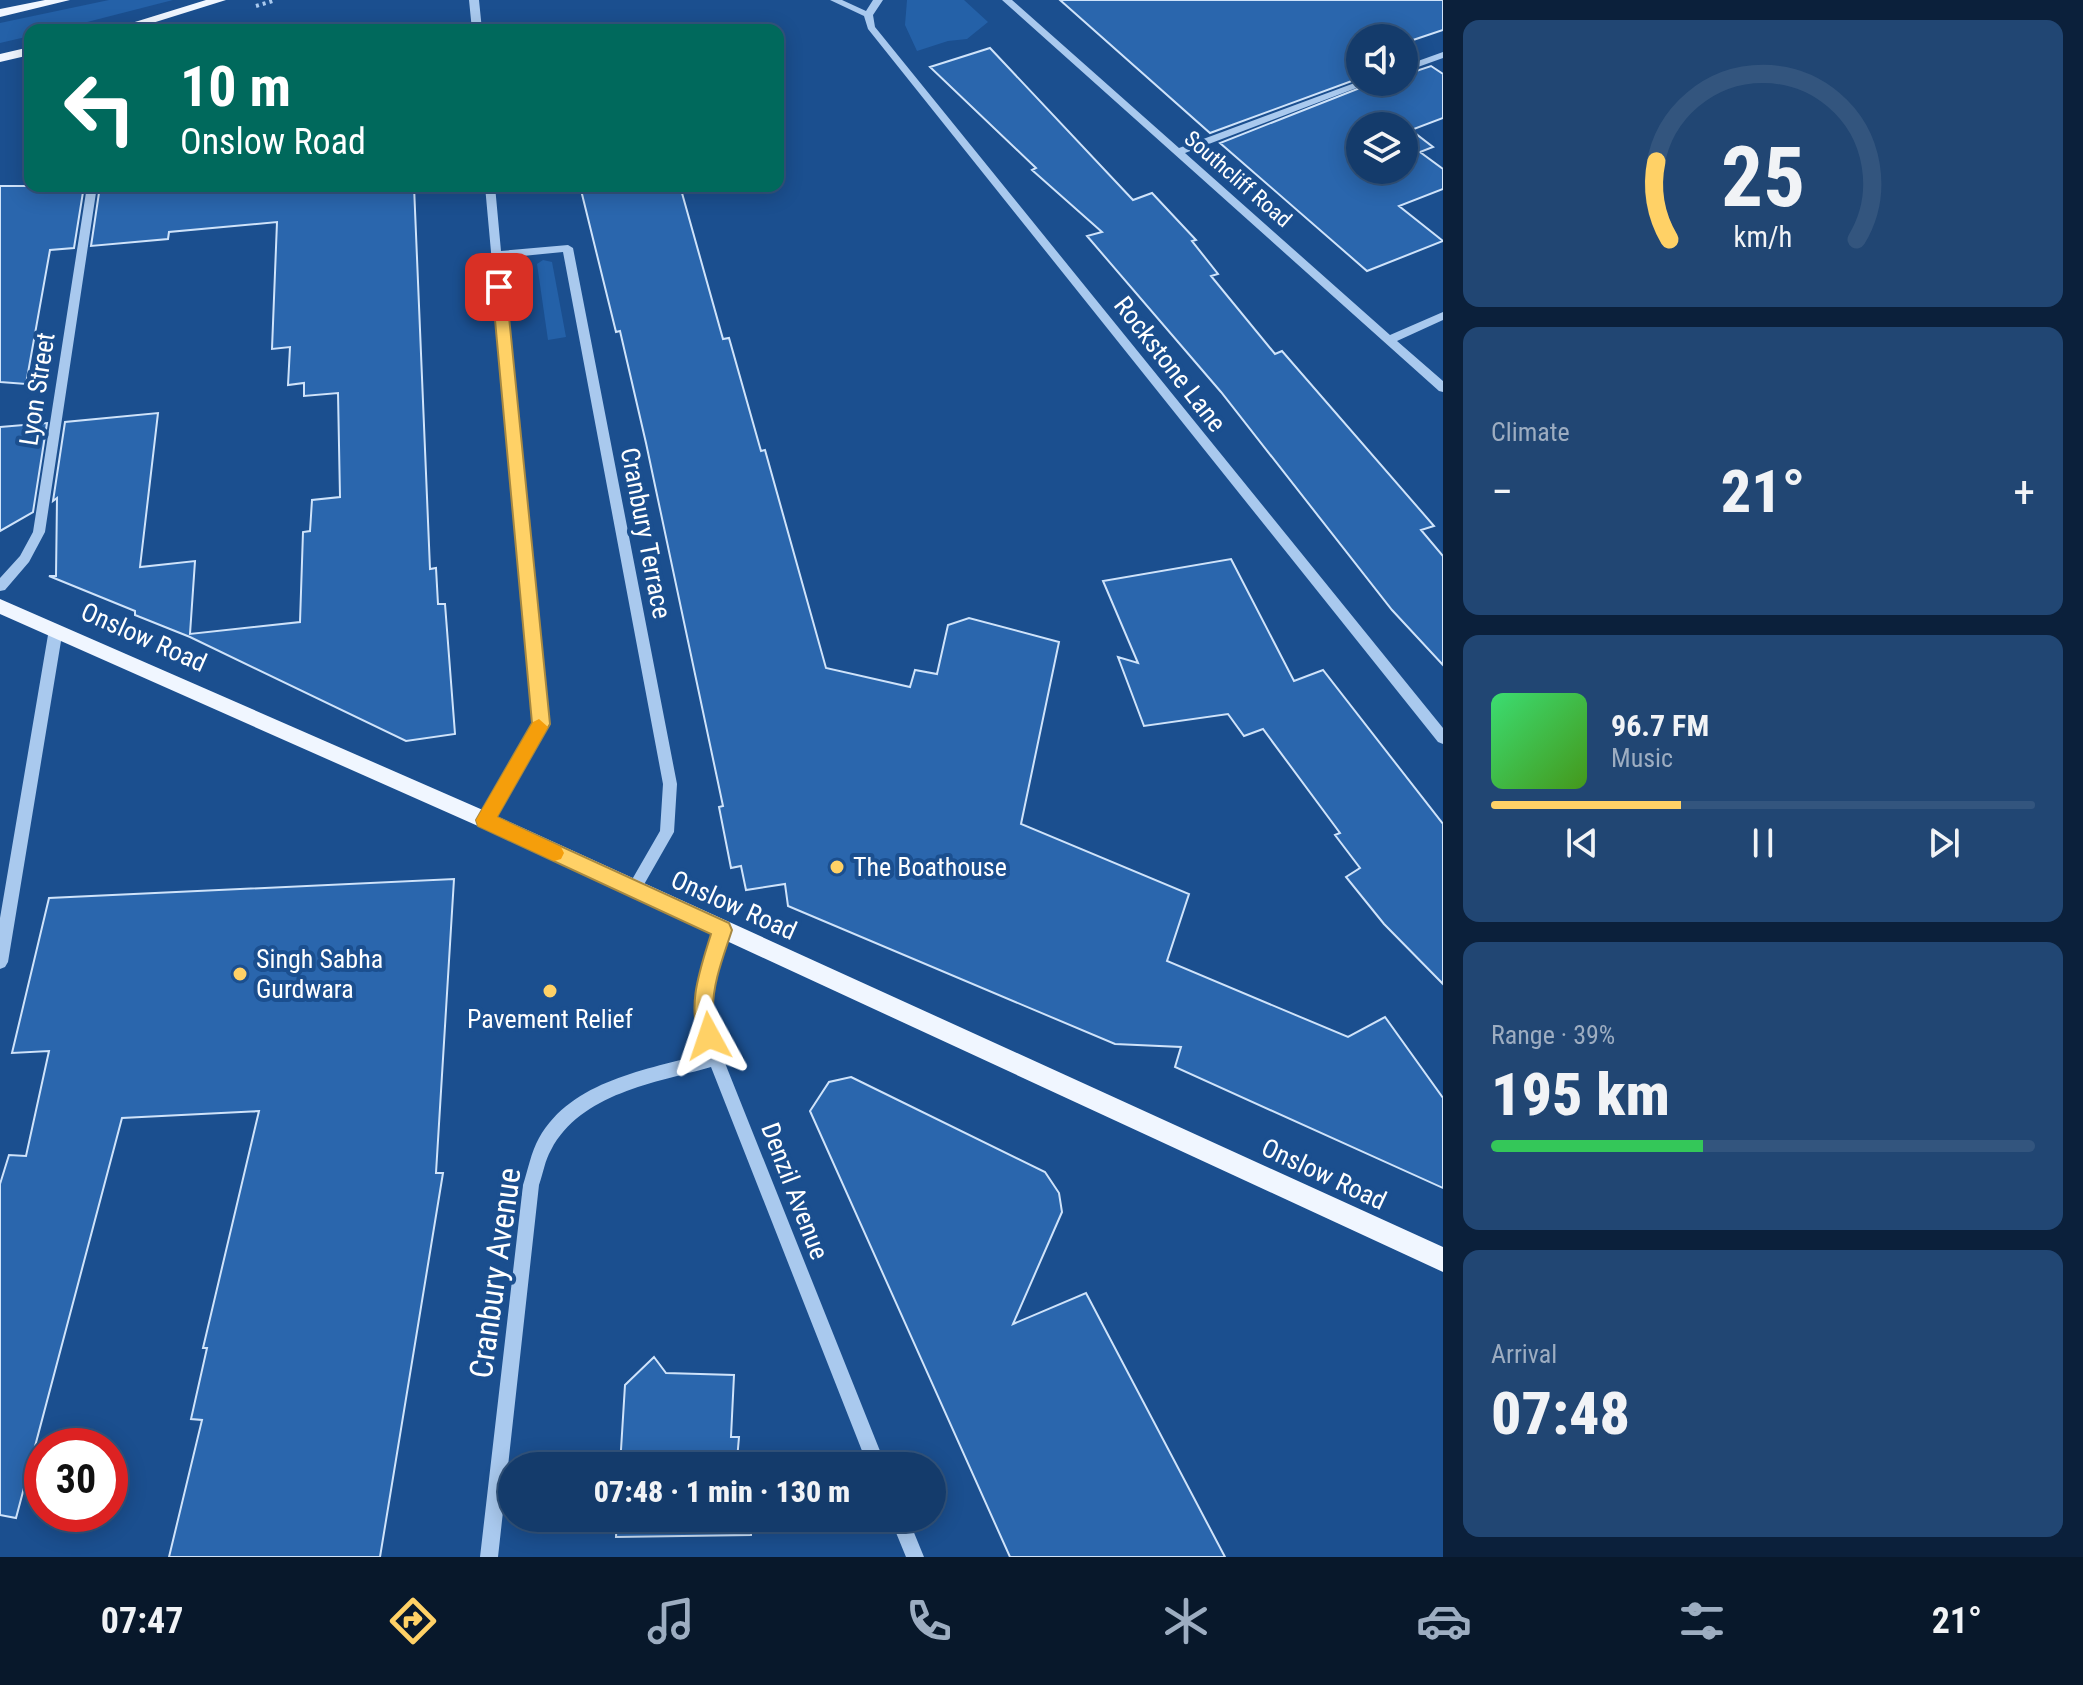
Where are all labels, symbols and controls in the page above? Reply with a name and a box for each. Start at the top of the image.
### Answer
map controls [1346,24,1418,184]
button: sound [1346,24,1418,96]
text: 10 m [180,54,291,120]
icon: left [48,56,152,160]
button: layers [1346,112,1418,184]
text: Onslow Road [180,121,366,163]
street label: Southcliff Road [1179,126,1297,232]
text: 25 [1721,128,1805,225]
text: km/h [1734,220,1792,254]
pin [465,253,533,321]
icon: arrive [477,265,521,309]
street label: Rockstone Lane [1108,290,1232,438]
street label: Lyon Street [13,330,61,448]
text: Climate [1491,417,1570,447]
street label: Cranbury Terrace [615,445,677,621]
text: 21° [1721,456,1805,527]
text: − [1491,466,1513,518]
text: + [2013,466,2035,518]
street label: Onslow Road [77,596,211,678]
text: 96.7 FM [1611,708,1709,743]
text: Music [1611,743,1673,773]
icon: previous [1560,821,1604,865]
icon: pause [1741,821,1785,865]
icon: next [1922,821,1966,865]
place label: The Boathouse [853,852,1007,882]
marker: The Boathouse [828,858,846,876]
street label: Onslow Road [667,864,801,946]
place label: Singh Sabha Gurdwara [256,944,383,1004]
marker: Singh Sabha Gurdwara [231,965,249,983]
marker: Pavement Relief [541,982,559,1000]
position arrow [667,994,751,1078]
place label: Pavement Relief [467,1004,633,1034]
text: Range · 39% [1491,1020,1615,1050]
text: 195 km [1491,1059,1670,1130]
street label: Denzil Avenue [755,1119,835,1263]
street label: Onslow Road [1257,1132,1391,1216]
street label: Cranbury Avenue [461,1165,529,1381]
text: Arrival [1491,1339,1557,1369]
text: 07:48 [1491,1378,1630,1449]
speed limit sign: 30 [24,1428,128,1532]
text: 07:48 · 1 min · 130 m [594,1474,850,1509]
icon: directions [385,1593,441,1649]
icon: music [643,1593,699,1649]
icon: phone [901,1593,957,1649]
icon: climate [1158,1593,1214,1649]
icon: car [1416,1593,1472,1649]
icon: filters [1674,1593,1730,1649]
text: 07:47 [101,1600,183,1642]
text: 21° [1932,1600,1982,1642]

